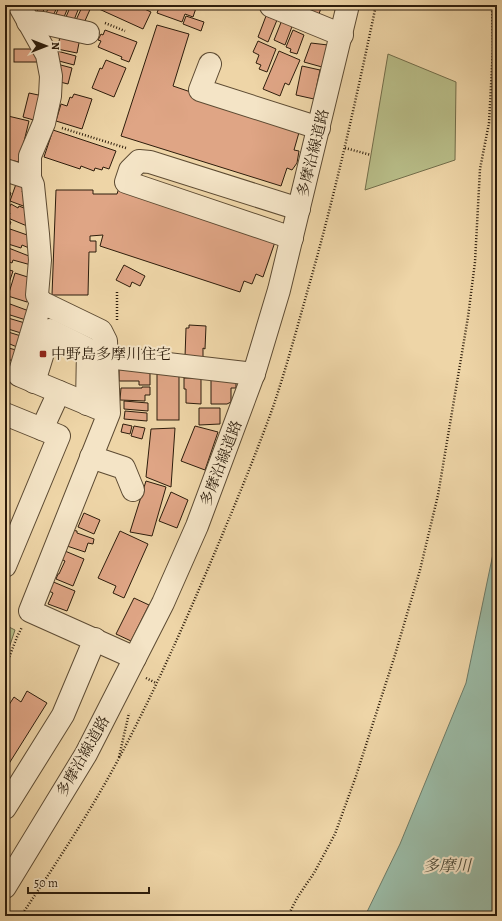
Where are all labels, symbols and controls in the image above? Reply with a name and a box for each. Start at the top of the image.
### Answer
north arrow [26,26,66,66]
text: N [48,42,63,50]
street label: 多摩沿線道路 [292,107,334,199]
place label: 中野島多摩川住宅 [51,344,171,364]
marker: 中野島多摩川住宅 [38,349,48,359]
street label: 多摩沿線道路 [196,417,246,509]
street label: 多摩沿線道路 [52,712,114,800]
water label: 多摩川 [423,855,473,877]
scale bar [28,869,149,895]
text: 50 m [34,875,58,891]

